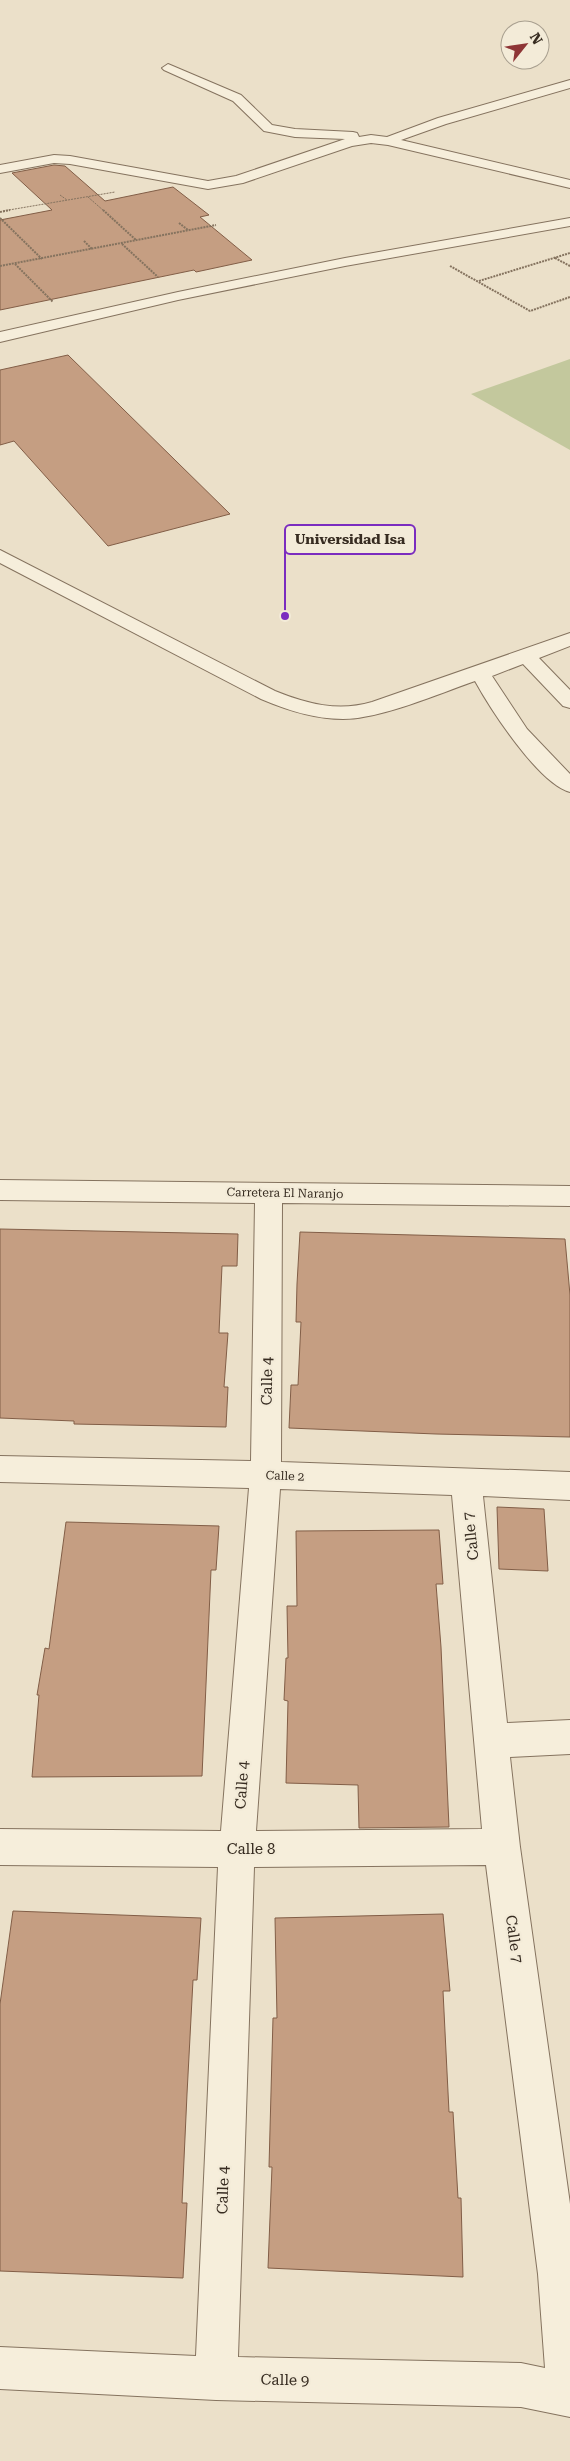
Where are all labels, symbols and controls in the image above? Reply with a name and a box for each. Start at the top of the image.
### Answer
north arrow [500,20,550,70]
text: N [527,30,546,47]
callout: Universidad Isa [285,525,415,554]
text: Universidad Isa [295,531,406,547]
street label: Carretera El Naranjo [226,1185,344,1201]
street label: Calle 4 [258,1356,276,1405]
street label: Calle 2 [265,1468,305,1484]
street label: Calle 7 [460,1511,482,1561]
street label: Calle 4 [231,1760,253,1810]
street label: Calle 8 [227,1840,275,1858]
street label: Calle 7 [502,1914,526,1964]
street label: Calle 4 [213,2165,233,2215]
street label: Calle 9 [261,2371,309,2389]

